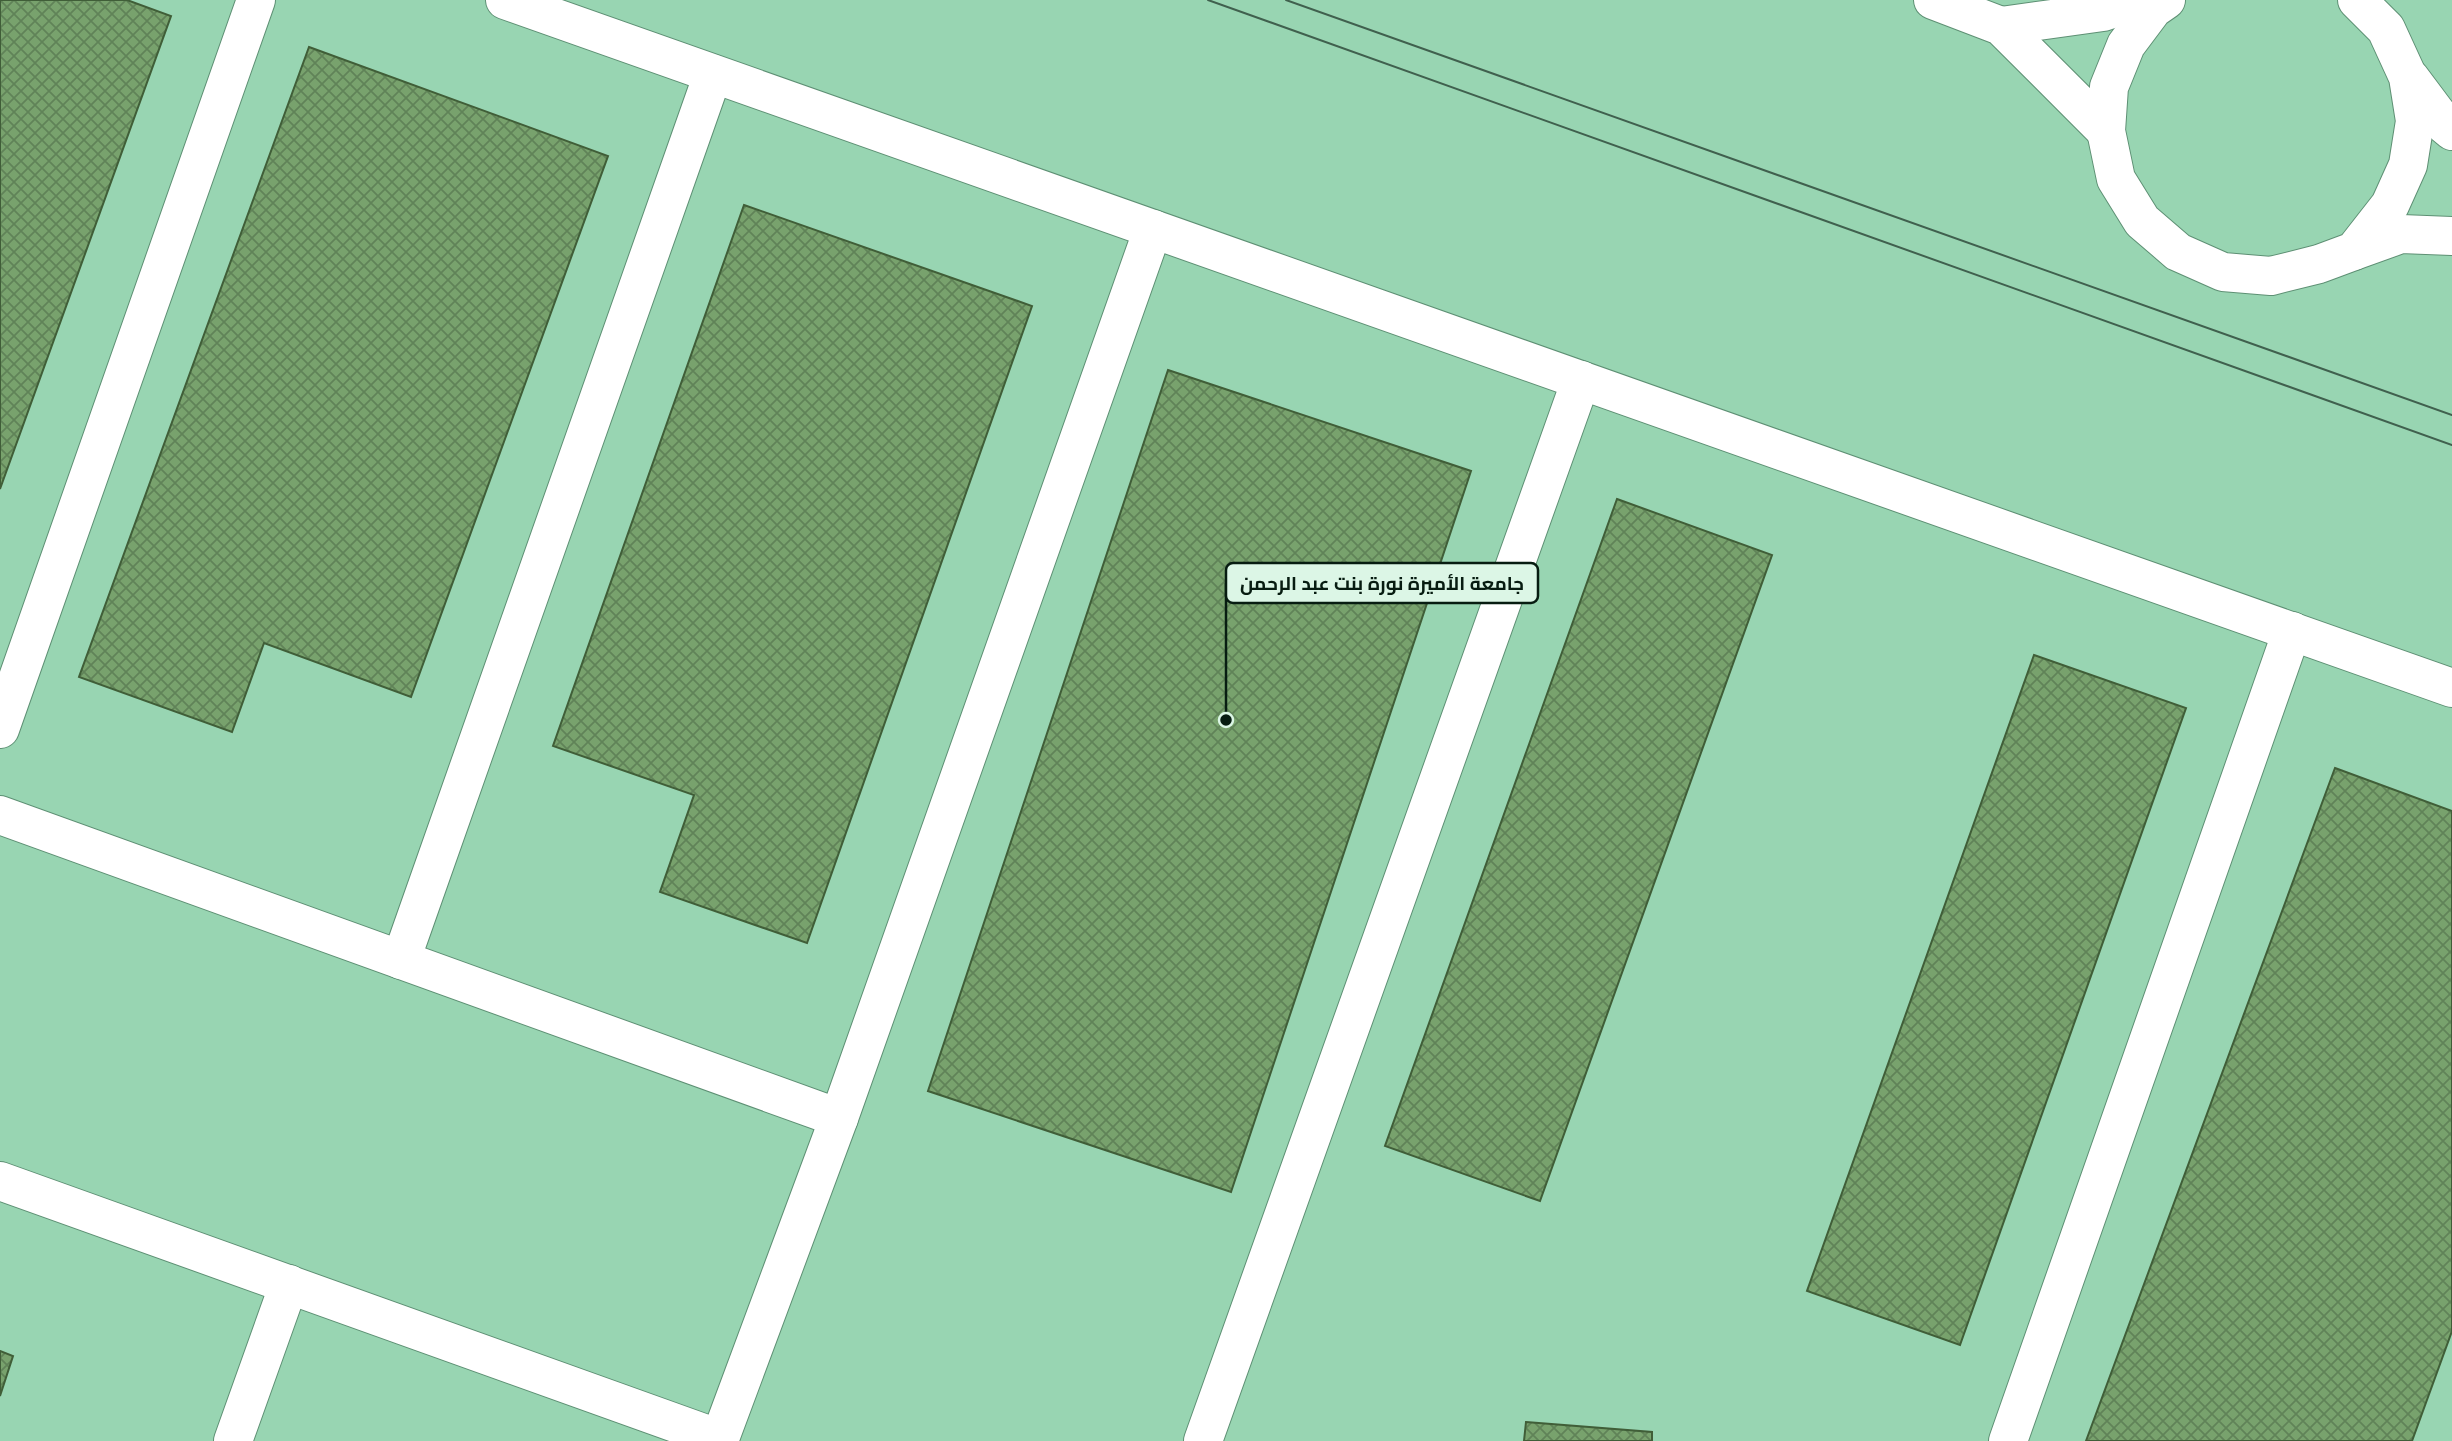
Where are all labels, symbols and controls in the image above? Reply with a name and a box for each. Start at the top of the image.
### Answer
callout: جامعة الأميرة نورة بنت عبد الرحمن [1226,563,1538,603]
text: جامعة الأميرة نورة بنت عبد الرحمن [1240,572,1524,595]

